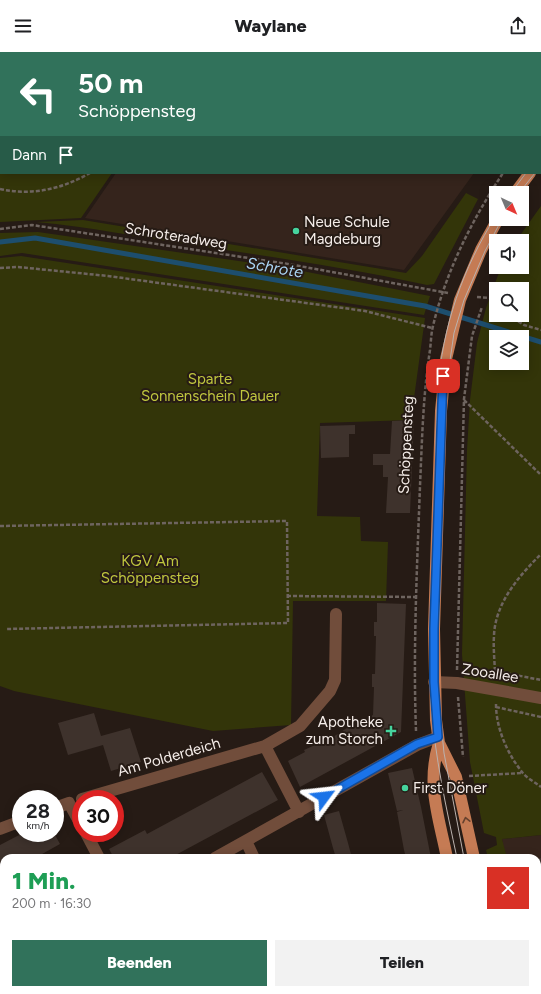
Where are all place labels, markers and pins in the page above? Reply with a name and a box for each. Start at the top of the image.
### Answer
place label: Neue Schule Magdeburg [304,213,390,248]
marker: Neue Schule Magdeburg [291,226,301,236]
pin [426,359,460,393]
place label: Apotheke zum Storch [306,713,383,748]
marker: Apotheke zum Storch [386,726,396,736]
place label: First Döner [413,779,487,797]
marker: First Döner [400,783,410,793]

